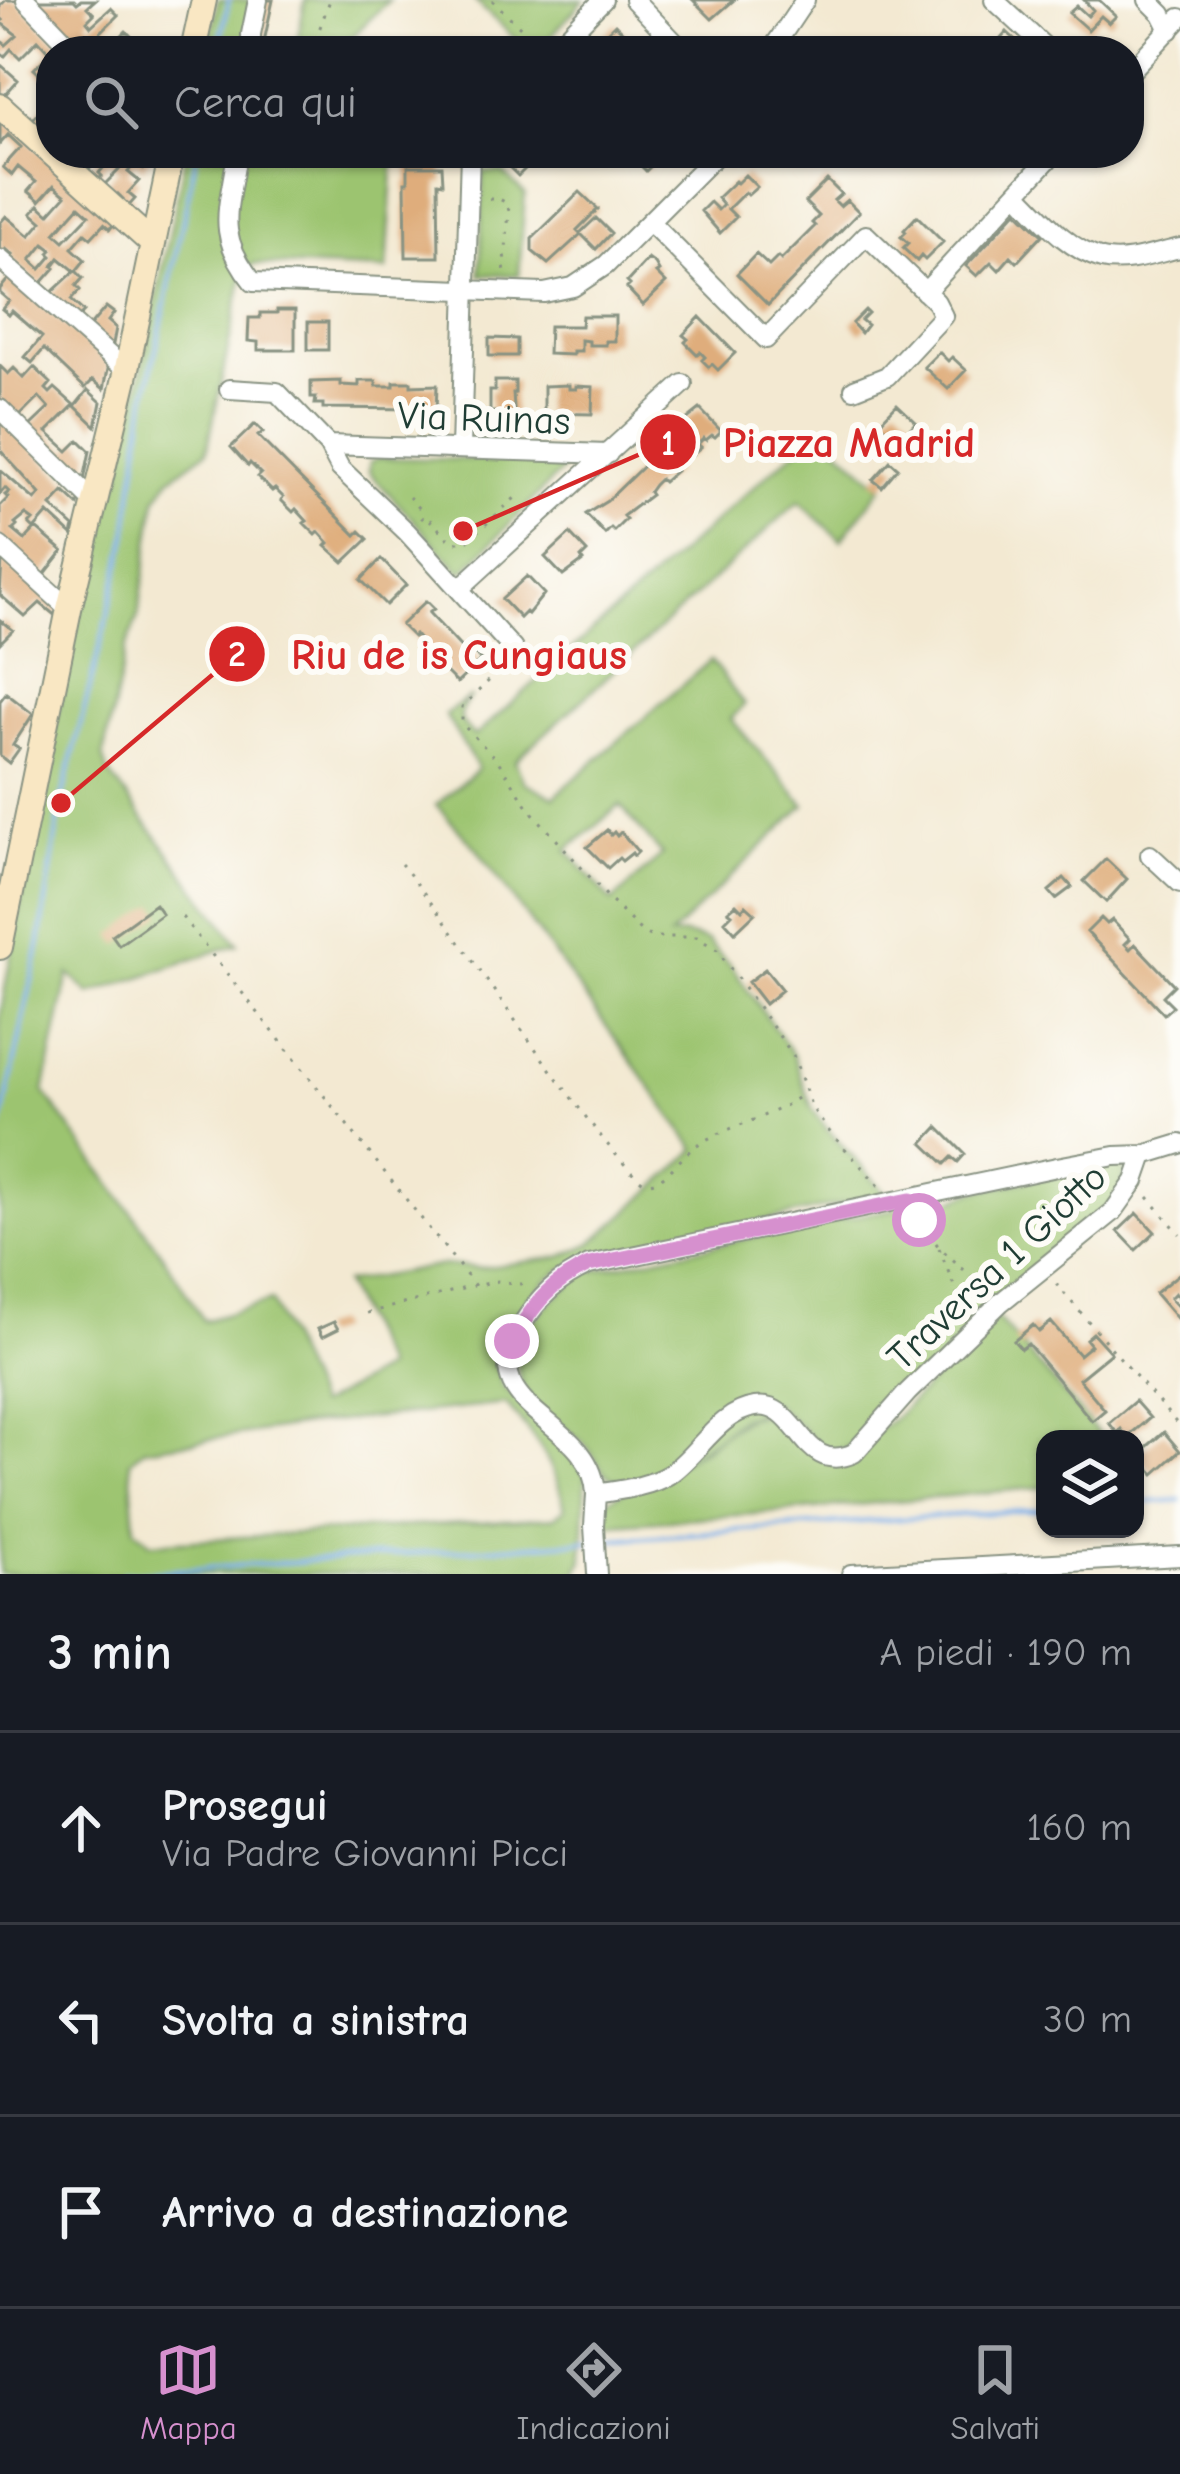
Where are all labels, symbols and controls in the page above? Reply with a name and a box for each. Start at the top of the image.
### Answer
search box [36,36,1144,168]
icon: search [78,69,144,135]
text: Cerca qui [174,76,357,128]
street label: Via Ruinas [397,393,571,444]
callout: Piazza Madrid [638,403,999,481]
text: Piazza Madrid [723,419,975,468]
text: 1 [661,423,675,464]
callout: Riu de is Cungiaus [207,615,651,693]
text: Riu de is Cungiaus [291,631,627,680]
text: 2 [228,634,246,675]
street label: Traversa 1 Giotto [878,1154,1116,1380]
route start [892,1193,946,1247]
route end [485,1314,539,1368]
map controls [1036,1430,1144,1538]
button: layers [1036,1430,1144,1538]
text: 3 min [48,1623,172,1682]
text: A piedi · 190 m [880,1630,1132,1675]
text: Prosegui [162,1779,328,1831]
icon: ahead [48,1795,114,1861]
text: 160 m [1026,1805,1132,1850]
text: Via Padre Giovanni Picci [162,1831,568,1876]
icon: left [48,1987,114,2053]
text: Svolta a sinistra [162,1994,469,2046]
text: 30 m [1043,1997,1132,2042]
icon: arrive [48,2179,114,2245]
text: Arrivo a destinazione [162,2186,568,2238]
tab: Mappa [140,2337,237,2447]
tab: Indicazioni [517,2337,671,2447]
tab: Salvati [951,2337,1040,2447]

